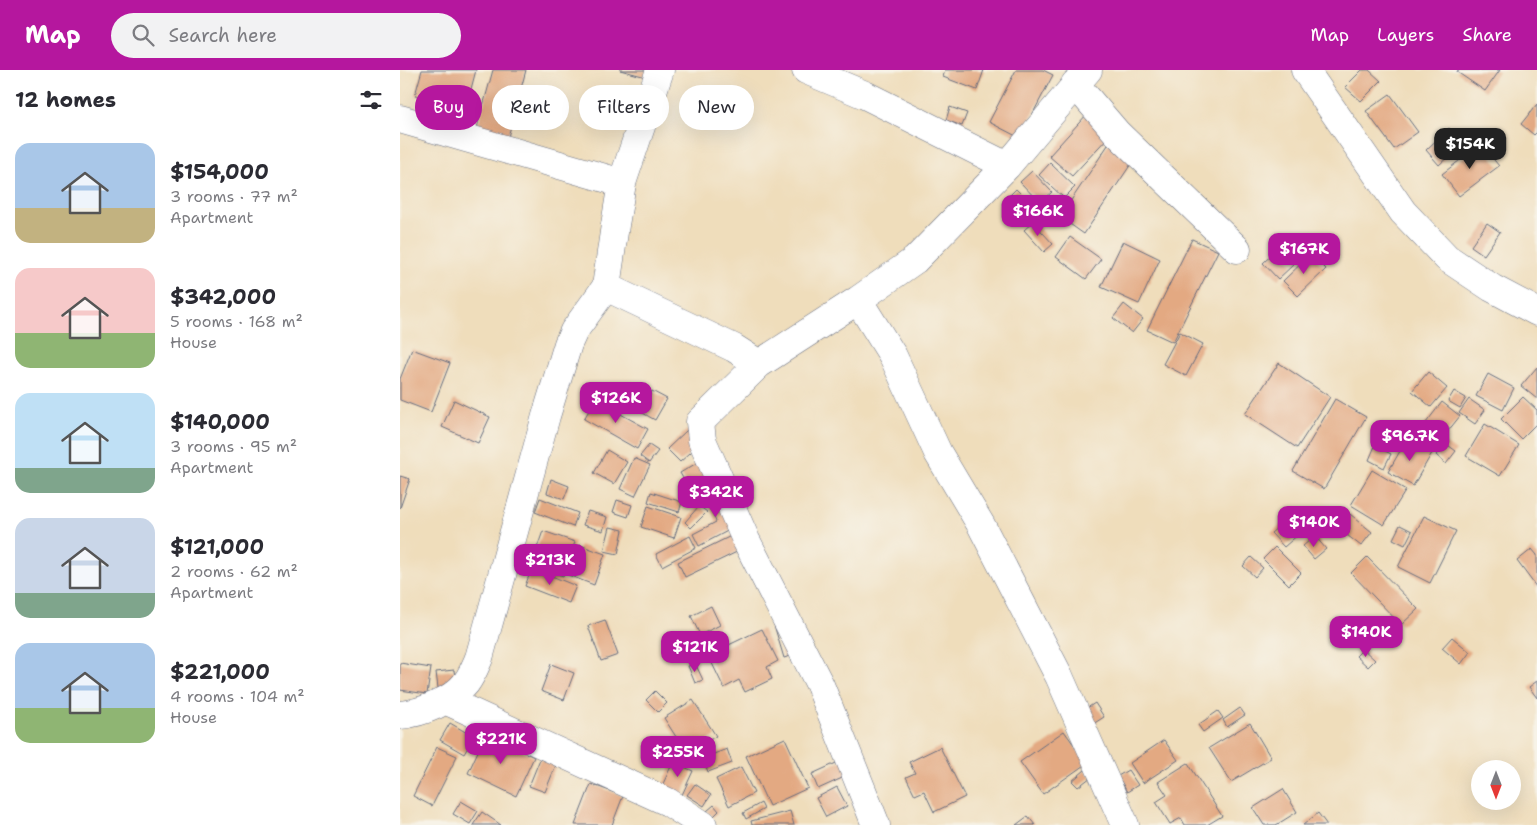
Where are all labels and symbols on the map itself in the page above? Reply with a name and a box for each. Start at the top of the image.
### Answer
pin: $154K [1435,128,1505,170]
pin: $166K [1003,194,1073,237]
pin: $167K [1269,232,1339,275]
pin: $126K [581,382,651,424]
pin: $96.7K [1369,420,1451,462]
pin: $342K [681,476,751,518]
pin: $140K [1279,506,1349,548]
pin: $213K [515,544,585,586]
pin: $140K [1331,616,1401,658]
pin: $121K [660,630,730,673]
pin: $221K [466,722,536,765]
pin: $255K [643,736,713,778]
north arrow [1471,760,1521,810]

